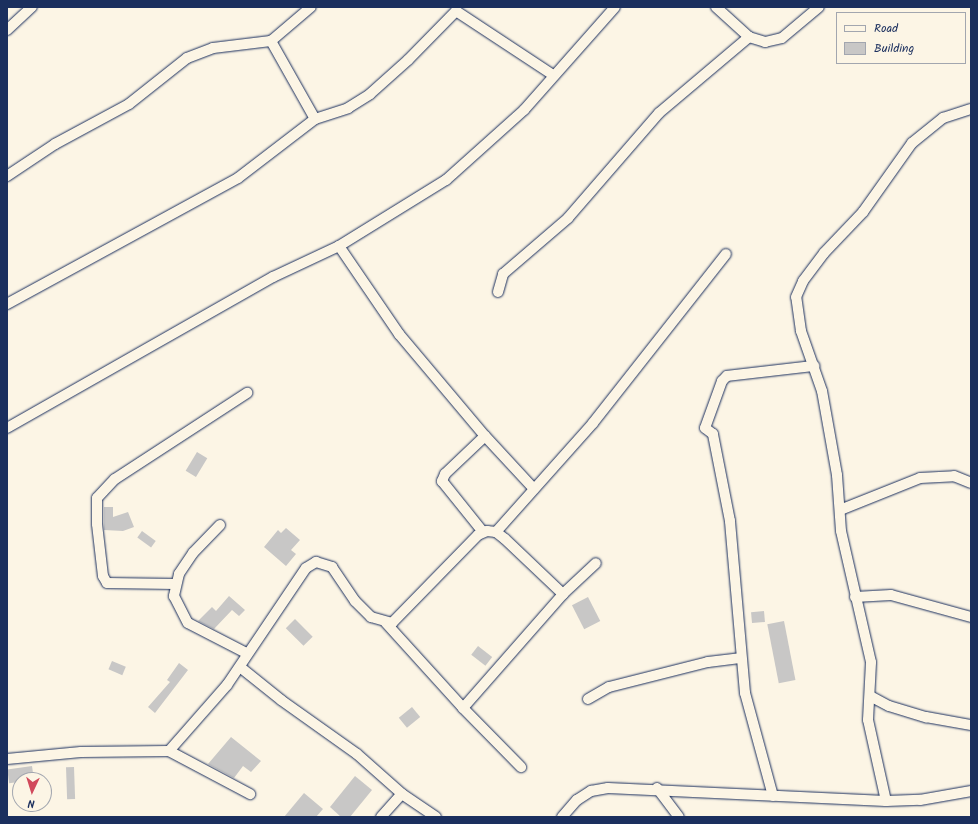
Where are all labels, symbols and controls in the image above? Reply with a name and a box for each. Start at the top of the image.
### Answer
legend [836,12,966,64]
text: Road [874,19,898,38]
text: Building [874,39,914,58]
north arrow [12,772,52,812]
text: N [27,794,35,812]

